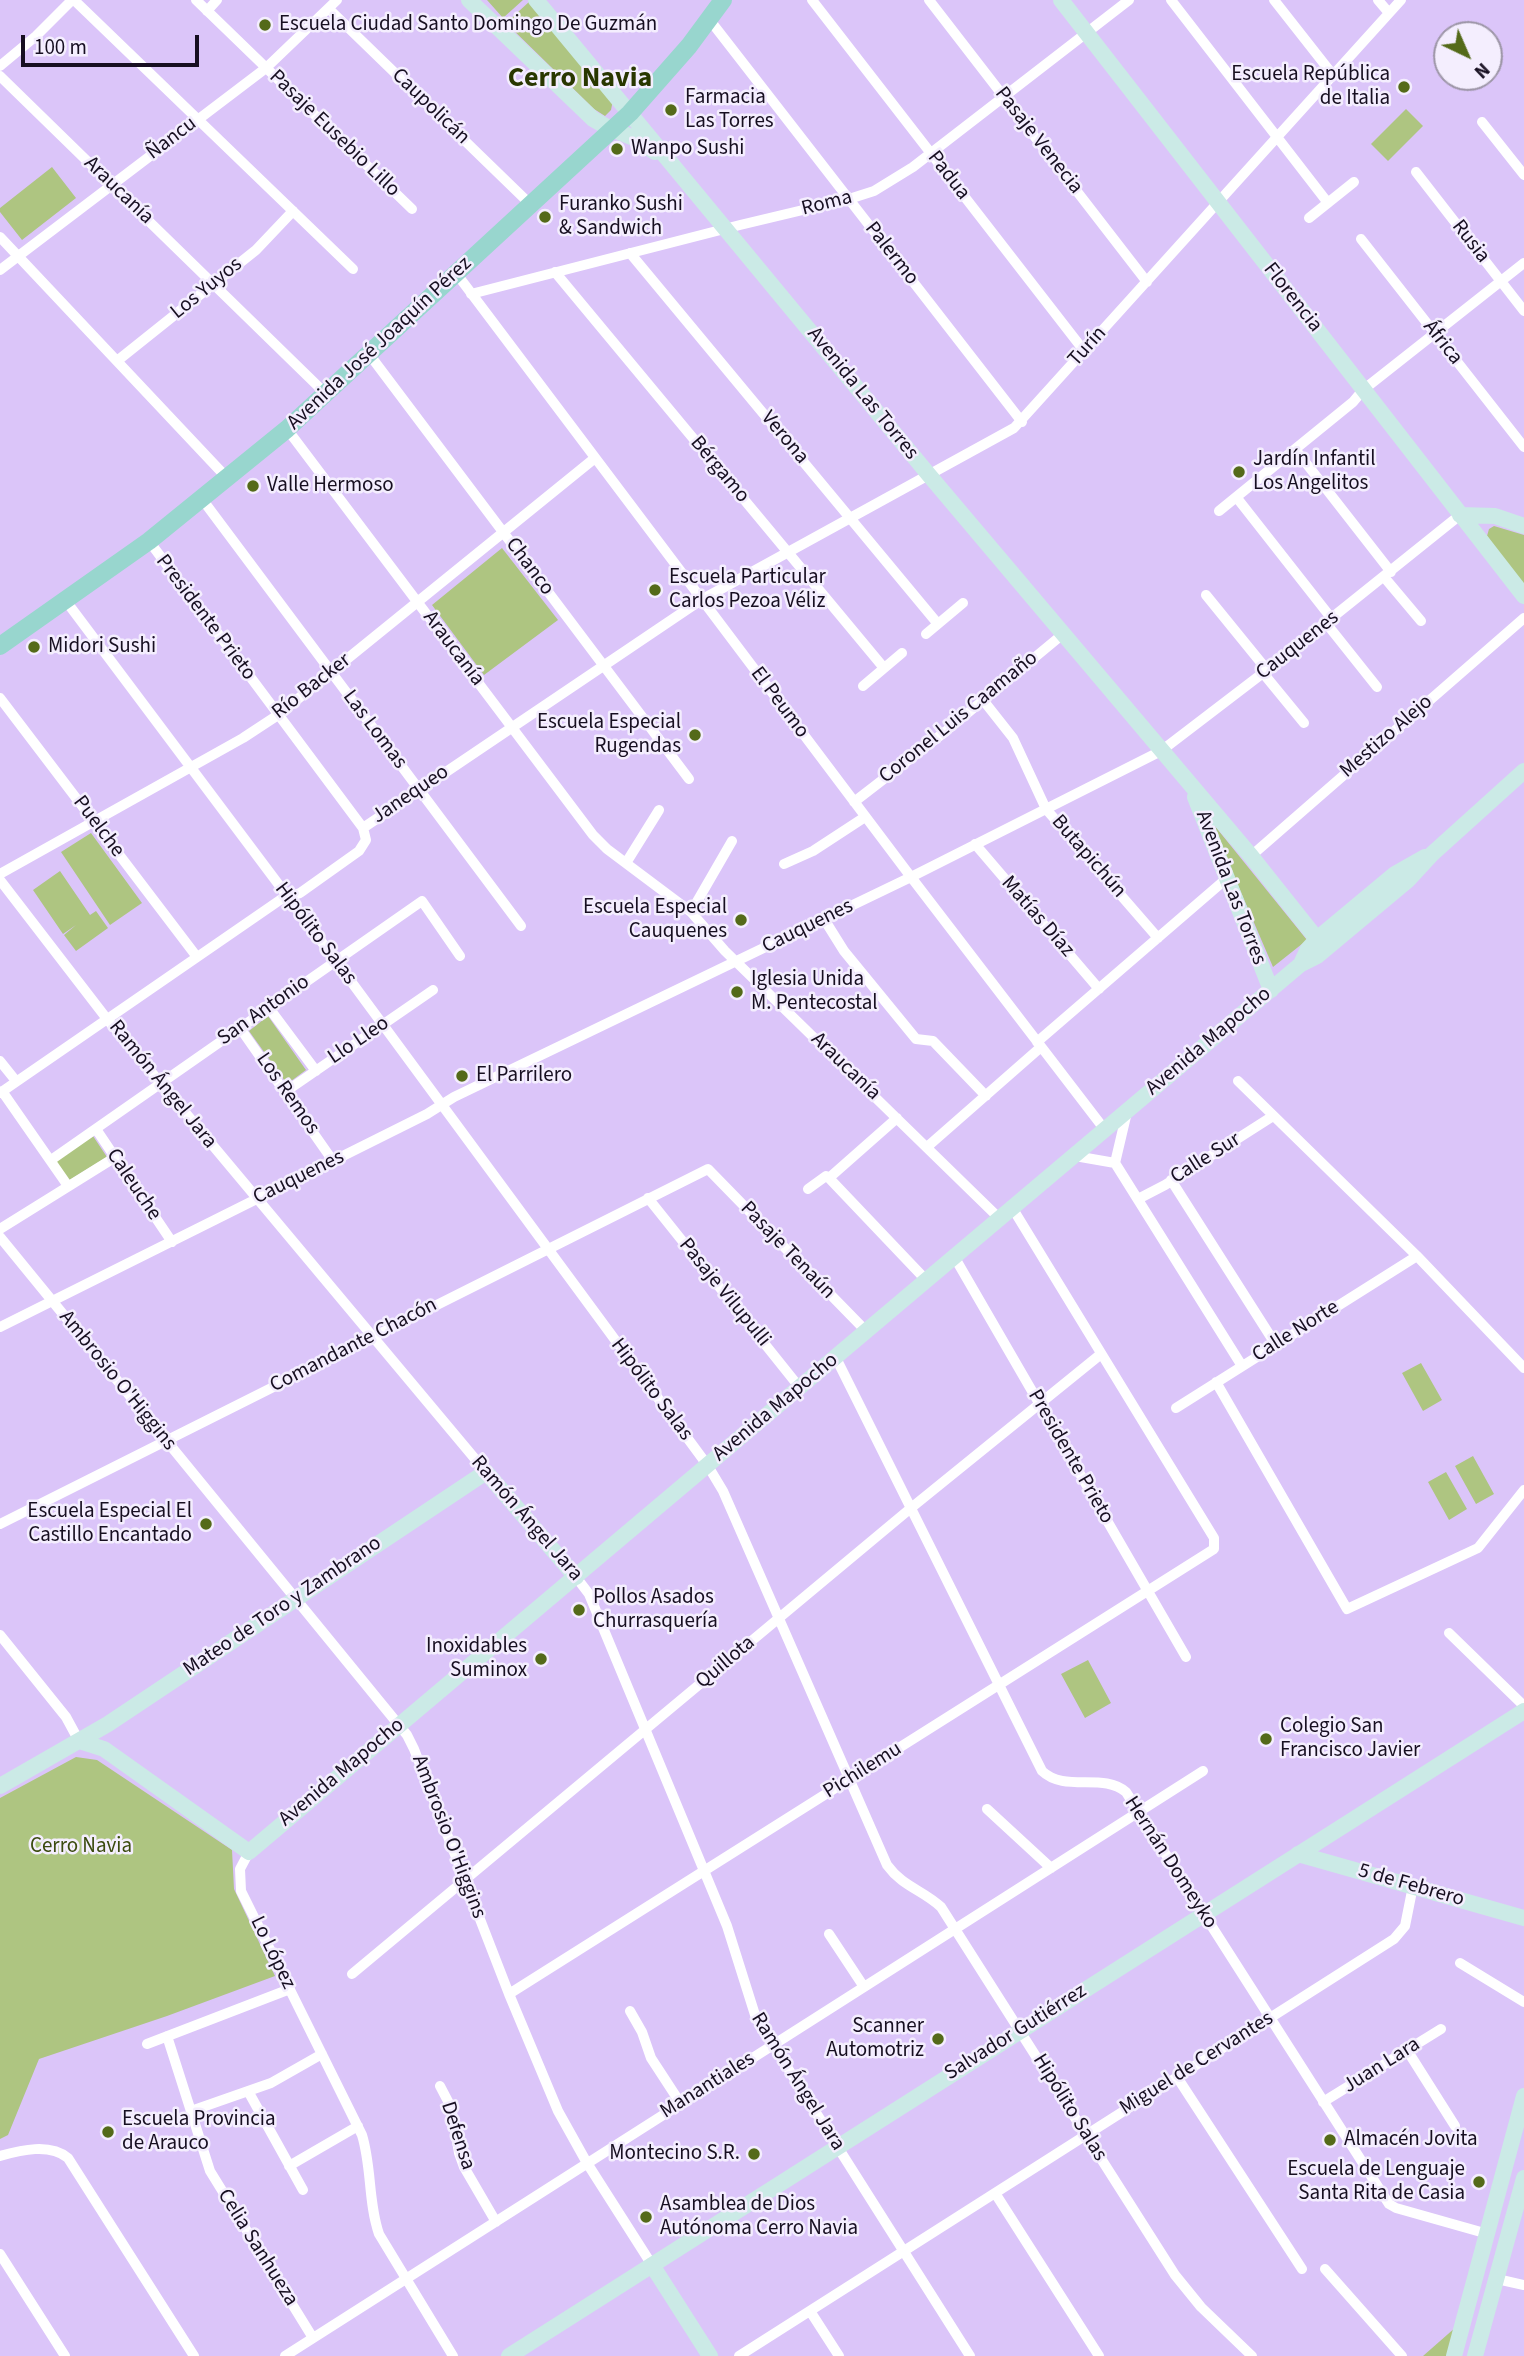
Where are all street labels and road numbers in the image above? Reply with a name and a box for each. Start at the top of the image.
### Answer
street label: Caupolicán [386,64,474,150]
street label: Pasaje Eusebio Lillo [263,65,405,203]
street label: Pasaje Venecia [988,82,1088,200]
street label: Ñancu [142,112,202,166]
street label: Padua [921,146,975,206]
street label: Araucanía [78,152,158,230]
street label: Roma [799,186,855,222]
street label: Rusia [1445,215,1495,269]
street label: Palermo [858,217,924,291]
street label: Avenida José Joaquín Pérez [282,252,478,436]
street label: Los Yuyos [166,253,248,325]
street label: Florencia [1257,258,1327,338]
street label: África [1417,316,1467,370]
street label: Turín [1063,322,1113,372]
street label: Avenida Las Torres [801,323,923,465]
street label: Verona [755,406,813,470]
street label: Bérgamo [684,431,754,509]
street label: Chanco [499,533,559,601]
street label: Presidente Prieto [149,550,261,686]
street label: Cauquenes [1252,606,1344,686]
street label: Araucanía [417,607,489,691]
street label: Coronel Luis Caamaño [875,646,1043,790]
street label: Río Backer [268,648,356,726]
street label: El Peumo [744,662,814,744]
street label: Las Lomas [336,686,412,774]
street label: Mestizo Alejo [1336,690,1438,784]
street label: Janequeo [368,760,454,830]
street label: Puelche [67,791,129,863]
street label: Avenida Las Torres [1189,807,1271,969]
street label: Butapichún [1045,810,1131,904]
street label: Matías Díaz [995,871,1079,963]
street label: Hipólito Salas [268,878,362,990]
street label: Cauquenes [758,894,858,960]
street label: San Antonio [213,970,315,1052]
street label: Avenida Mapocho [1141,982,1277,1102]
street label: Llo Lleo [324,1011,394,1071]
street label: Ramón Ángel Jara [102,1016,222,1154]
street label: Araucanía [805,1028,885,1106]
street label: Los Remos [250,1048,324,1140]
street label: Calle Sur [1166,1128,1246,1190]
street label: Caleuche [100,1144,166,1226]
street label: Cauquenes [249,1145,349,1211]
street label: Pasaje Tenaún [734,1197,840,1305]
street label: Pasaje Vilupulli [673,1234,775,1352]
street label: Comandante Chacón [266,1293,442,1399]
street label: Calle Norte [1248,1296,1344,1368]
street label: Ambrosio O'Higgins [53,1306,181,1456]
street label: Hipólito Salas [604,1334,698,1446]
street label: Avenida Mapocho [708,1348,844,1468]
street label: Presidente Prieto [1021,1385,1119,1529]
street label: Ramón Ángel Jara [465,1451,587,1587]
street label: Mateo de Toro y Zambrano [179,1531,387,1683]
street label: Quillota [691,1631,761,1695]
street label: Avenida Mapocho [274,1713,410,1833]
street label: Pichilemu [819,1737,907,1805]
street label: Ambrosio O'Higgins [405,1752,491,1922]
street label: Hernán Domeyko [1118,1792,1222,1934]
street label: 5 de Febrero [1355,1859,1467,1913]
street label: Lo López [244,1912,300,1994]
street label: Salvador Gutiérrez [940,1979,1092,2087]
street label: Miguel de Cervantes [1116,2007,1278,2121]
street label: Ramón Ángel Jara [744,2008,850,2156]
street label: Juan Lara [1339,2033,1425,2099]
street label: Manantiales [656,2047,760,2125]
street label: Hipólito Salas [1026,2050,1112,2166]
street label: Defensa [434,2099,480,2173]
street label: Celia Sanhueza [211,2185,303,2311]

